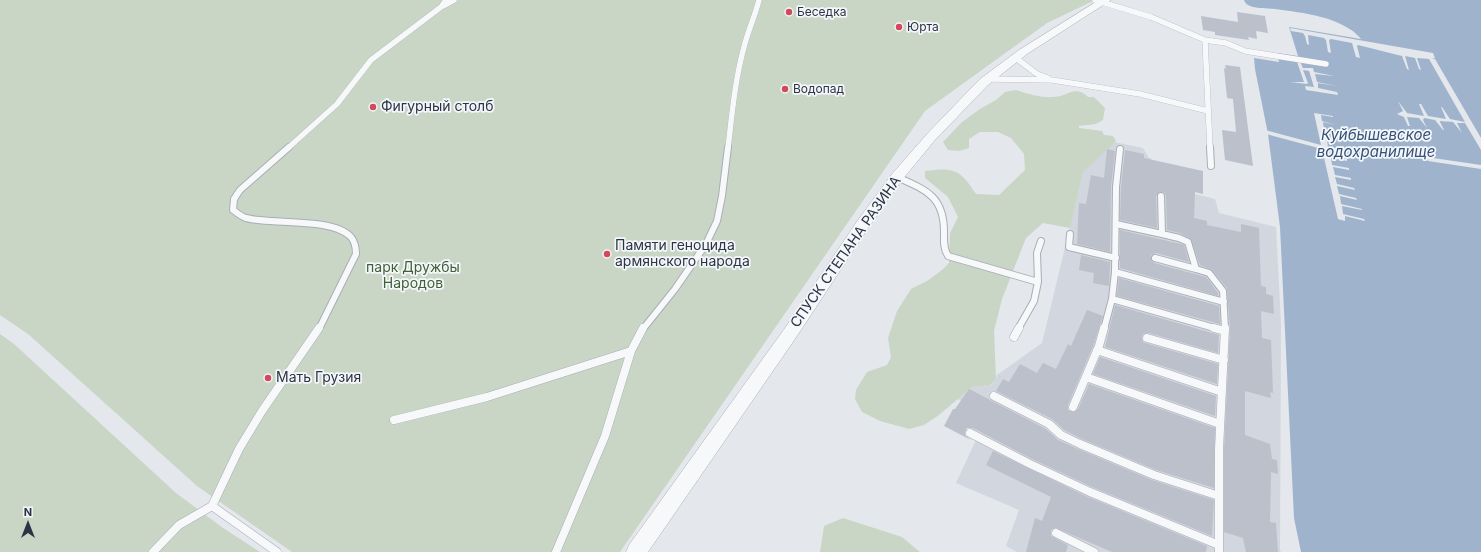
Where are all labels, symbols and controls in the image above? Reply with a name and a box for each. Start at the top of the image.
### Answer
place label: Беседка [797,5,846,19]
marker: Беседка [784,7,794,17]
place label: Юрта [907,20,939,34]
marker: Юрта [894,22,904,32]
place label: Водопад [793,82,844,96]
marker: Водопад [780,84,790,94]
place label: Фигурный столб [381,99,493,115]
marker: Фигурный столб [368,102,378,112]
water label: Куйбышевское водохранилище [1317,126,1435,161]
street label: СПУСК СТЕПАНА РАЗИНА [787,173,905,331]
place label: Памяти геноцида армянского народа [615,238,750,270]
marker: Памяти геноцида армянского народа [602,249,612,259]
park label: парк Дружбы Народов [366,260,460,292]
place label: Мать Грузия [276,370,361,386]
marker: Мать Грузия [263,373,273,383]
north arrow [8,504,48,544]
text: N [24,505,32,519]

